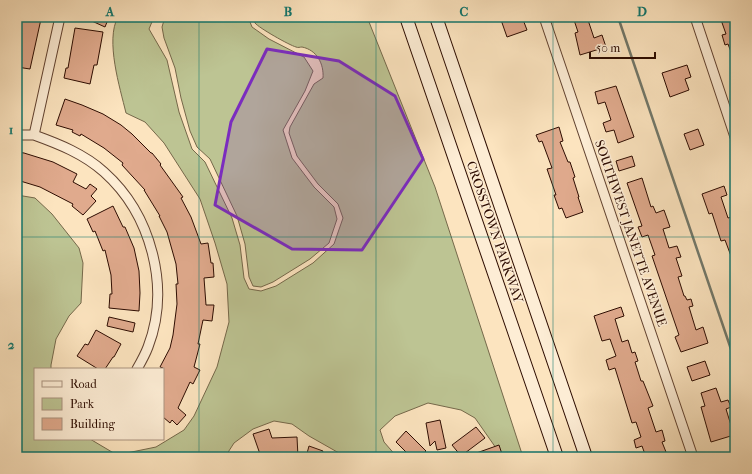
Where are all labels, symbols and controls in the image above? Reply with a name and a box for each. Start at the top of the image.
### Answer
text: A [105,4,115,19]
text: B [284,4,293,19]
text: C [460,4,469,19]
text: D [637,4,647,19]
scale bar [590,34,655,60]
text: 50 m [596,41,620,55]
text: 1 [9,122,14,137]
street label: SOUTHWEST JANETTE AVENUE [592,138,670,328]
street label: CROSSTOWN PARKWAY [464,159,527,306]
text: 2 [8,337,15,352]
legend [34,368,164,440]
text: Road [70,377,97,391]
text: Park [70,397,95,411]
text: Building [70,417,115,431]

